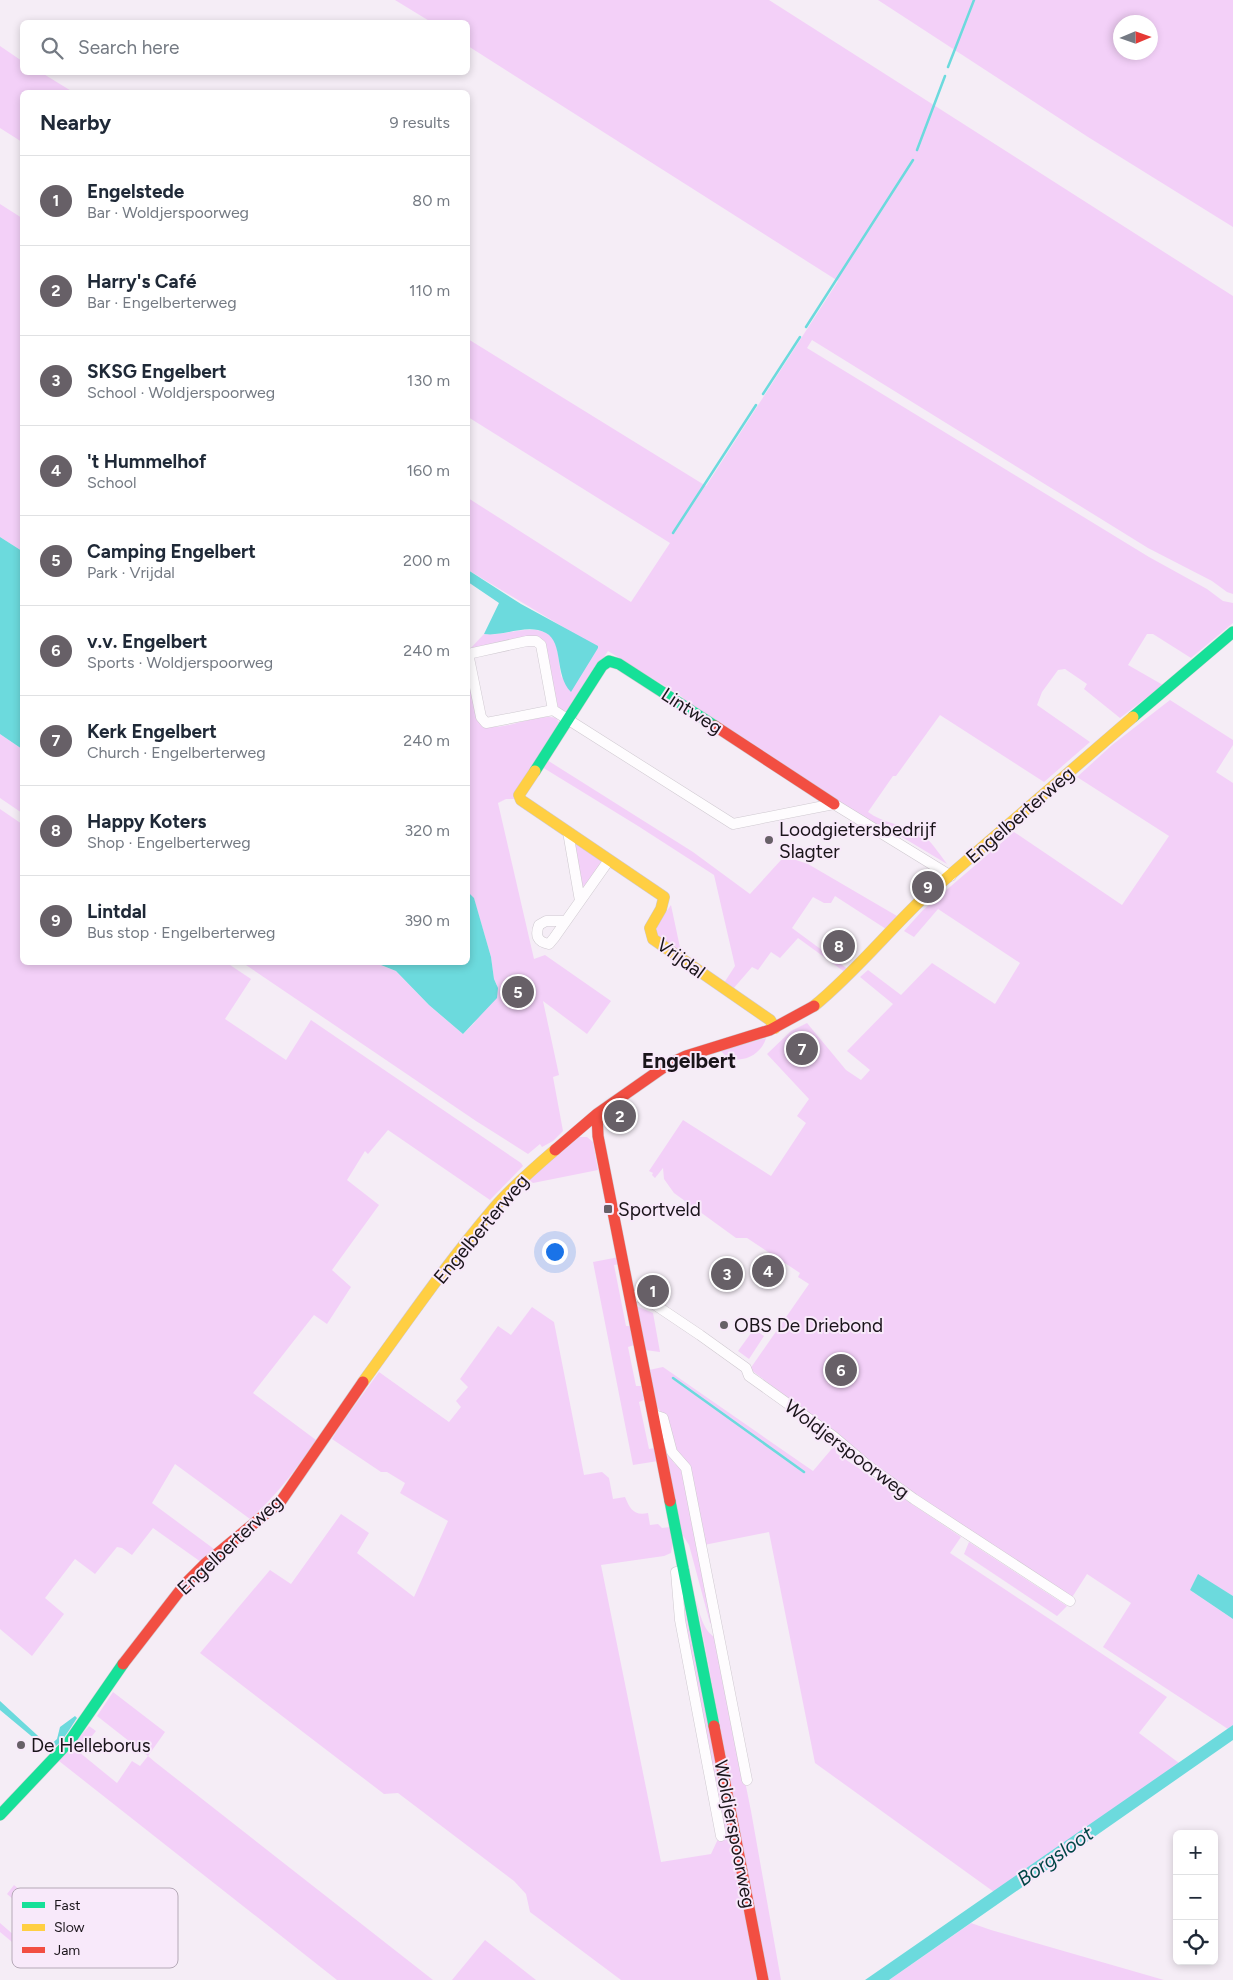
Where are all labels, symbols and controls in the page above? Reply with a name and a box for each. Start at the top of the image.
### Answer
north arrow [1113,15,1158,60]
search box [20,20,470,75]
icon: search [38,34,66,62]
text: Search here [78,36,180,59]
text: Nearby [40,110,111,135]
text: 9 results [389,113,450,132]
text: Engelstede [87,180,184,203]
text: 1 [53,191,59,210]
text: 80 m [412,191,450,210]
text: Bar · Woldjerspoorweg [87,203,249,222]
text: Harry's Café [87,270,196,293]
text: 2 [51,281,61,300]
text: 110 m [409,281,450,300]
text: Bar · Engelberterweg [87,293,237,312]
text: SKSG Engelbert [87,360,227,383]
text: 3 [52,371,60,390]
text: 130 m [407,371,450,390]
text: School · Woldjerspoorweg [87,383,275,402]
text: 't Hummelhof [87,450,207,473]
text: 4 [51,461,61,480]
text: 160 m [407,461,450,480]
text: School [87,473,137,492]
text: Camping Engelbert [87,540,256,563]
text: 5 [51,551,61,570]
text: 200 m [403,551,450,570]
text: Park · Vrijdal [87,563,175,582]
text: v.v. Engelbert [87,630,207,653]
text: 6 [51,641,61,660]
text: 240 m [403,641,450,660]
text: Sports · Woldjerspoorweg [87,653,273,672]
street label: Lintweg [657,683,727,739]
text: Kerk Engelbert [87,720,217,743]
text: 7 [52,731,60,750]
text: 240 m [403,731,450,750]
text: Church · Engelberterweg [87,743,266,762]
street label: Engelberterweg [961,762,1079,868]
text: Happy Koters [87,810,206,833]
place label: Loodgietersbedrijf Slagter [779,818,936,863]
text: 8 [51,821,61,840]
text: 320 m [405,821,450,840]
text: Shop · Engelberterweg [87,833,251,852]
marker: Loodgietersbedrijf Slagter [763,834,775,846]
pin: 9 [912,868,944,906]
text: Lintdal [87,900,147,923]
text: 9 [51,911,61,930]
text: 390 m [404,911,450,930]
text: Bus stop · Engelberterweg [87,923,276,942]
pin: 8 [823,927,855,965]
street label: Vrijdal [652,933,710,983]
pin: 5 [502,973,534,1011]
pin: 7 [786,1030,818,1068]
district label: Engelbert [642,1048,736,1073]
pin: 2 [604,1097,636,1135]
street label: Engelberterweg [429,1170,533,1288]
place label: Sportveld [618,1198,701,1221]
marker: Sportveld [602,1203,614,1215]
your location [542,1239,568,1265]
pin: 4 [752,1252,784,1290]
pin: 3 [711,1255,743,1293]
pin: 1 [637,1272,669,1310]
place label: OBS De Driebond [734,1314,883,1337]
marker: OBS De Driebond [718,1319,730,1331]
pin: 6 [825,1351,857,1389]
street label: Woldjerspoorweg [780,1395,914,1503]
street label: Engelberterweg [173,1490,287,1600]
place label: De Helleborus [31,1734,151,1757]
marker: De Helleborus [15,1739,27,1751]
street label: Woldjerspoorweg [709,1758,761,1910]
water label: Borgsloot [1012,1821,1098,1891]
map controls [1173,1830,1218,1965]
button: + [1173,1830,1218,1875]
button: − [1173,1875,1218,1920]
legend [12,1888,178,1968]
text: Fast [54,1897,80,1914]
text: Slow [54,1919,85,1936]
button: locate [1173,1920,1218,1965]
text: Jam [54,1942,80,1959]

